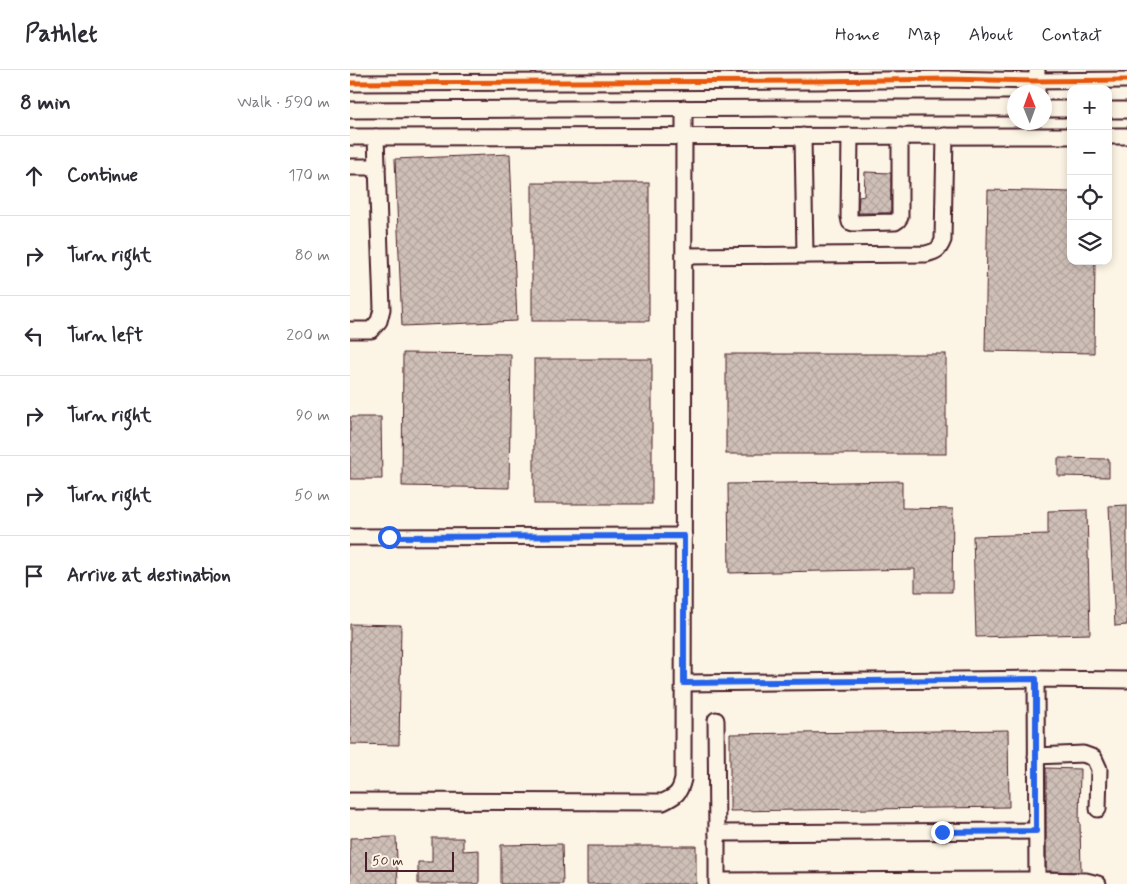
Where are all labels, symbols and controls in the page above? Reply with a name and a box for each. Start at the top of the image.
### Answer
text: Pathlet [25,19,97,50]
text: Home [835,23,880,47]
text: Map [908,23,941,47]
text: About [969,23,1013,47]
text: Contact [1041,23,1102,47]
north arrow [1007,85,1052,130]
map controls [1067,85,1112,265]
button: + [1067,85,1112,130]
text: 8 min [20,89,71,117]
text: Walk · 590 m [237,92,330,113]
button: − [1067,130,1112,175]
icon: ahead [20,162,48,190]
text: Continue [67,163,138,188]
text: 170 m [288,165,330,186]
button: locate [1067,175,1112,220]
button: layers [1067,220,1112,265]
icon: right [20,242,48,270]
text: Turn right [67,243,151,268]
text: 80 m [295,245,330,266]
icon: left [20,322,48,350]
text: Turn left [67,323,143,348]
text: 200 m [286,325,330,346]
icon: right [20,402,48,430]
text: Turn right [67,403,151,428]
text: 90 m [296,405,330,426]
icon: right [20,482,48,510]
text: Turn right [67,483,151,508]
text: 50 m [294,485,330,506]
route start [378,526,401,549]
icon: arrive [20,562,48,590]
text: Arrive at destination [67,563,231,588]
route end [931,821,954,844]
scale bar [365,849,454,872]
text: 50 m [372,852,403,870]

